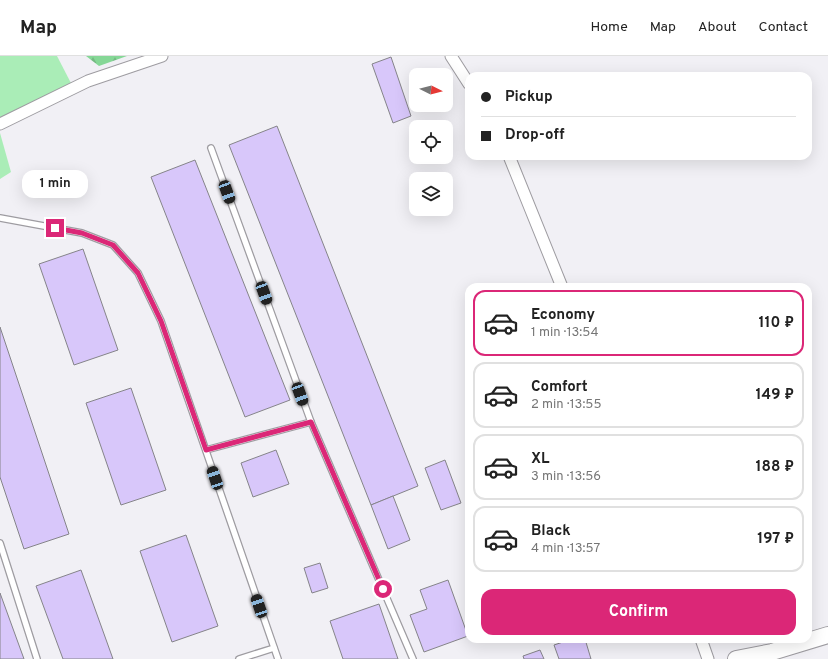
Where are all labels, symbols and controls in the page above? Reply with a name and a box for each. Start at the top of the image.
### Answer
text: Map [20,16,57,40]
text: Home [591,19,628,36]
text: Map [650,19,676,36]
text: About [698,19,737,36]
text: Contact [759,19,808,36]
north arrow [409,68,453,112]
map controls [409,68,453,216]
text: Pickup [505,88,553,107]
button: locate [409,120,453,164]
text: Drop-off [505,126,565,145]
callout: 1 min [22,170,88,198]
button: layers [409,172,453,216]
text: 1 min [39,176,71,192]
car [217,179,237,205]
route end [46,219,64,237]
car [254,280,274,306]
icon: car [483,305,519,341]
text: Economy [531,306,595,325]
text: 110 ₽ [759,314,794,333]
text: 1 min · 13:54 [531,325,599,341]
icon: car [483,377,519,413]
text: Comfort [531,378,588,397]
car [290,381,310,407]
text: 149 ₽ [756,386,794,405]
text: 2 min · 13:55 [531,397,602,413]
icon: car [483,449,519,485]
text: XL [531,450,549,469]
text: 188 ₽ [756,458,794,477]
car [205,465,225,491]
text: 3 min · 13:56 [531,469,601,485]
icon: car [483,521,519,557]
text: Black [531,522,571,541]
text: 197 ₽ [757,530,794,549]
text: 4 min · 13:57 [531,541,600,557]
route start [374,580,392,598]
button: Confirm [481,589,796,635]
car [249,593,269,619]

